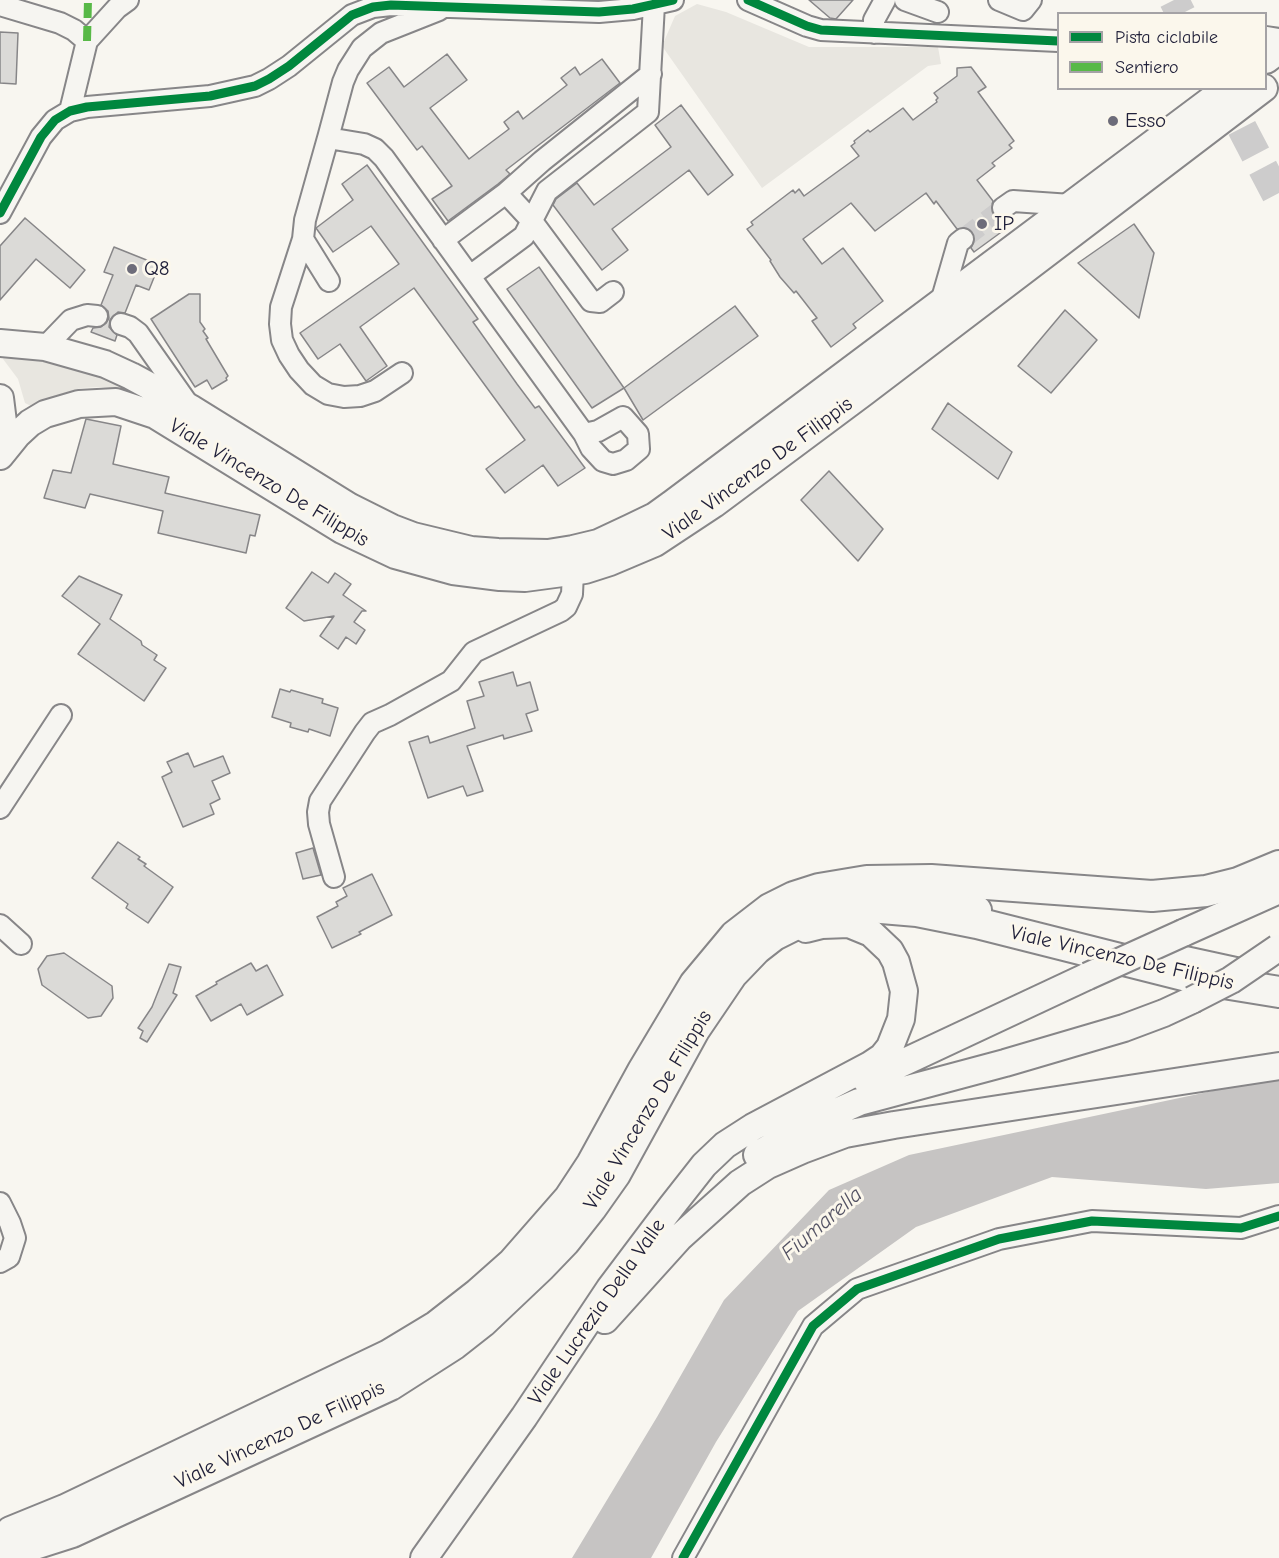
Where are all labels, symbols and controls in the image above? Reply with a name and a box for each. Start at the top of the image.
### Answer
legend [1057,12,1267,90]
text: Pista ciclabile [1115,27,1218,48]
text: Sentiero [1115,57,1179,78]
place label: Esso [1125,108,1166,134]
marker: Esso [1106,114,1120,128]
place label: IP [994,211,1014,237]
marker: IP [975,217,989,231]
place label: Q8 [144,256,170,282]
marker: Q8 [125,262,139,276]
street label: Viale Vincenzo De Filippis [658,392,858,546]
street label: Viale Vincenzo De Filippis [165,413,373,553]
street label: Viale Vincenzo De Filippis [1008,920,1236,996]
street label: Viale Vincenzo De Filippis [578,1006,718,1214]
water label: Fiumarella [776,1182,868,1266]
street label: Viale Lucrezia Della Valle [523,1214,671,1410]
street label: Viale Vincenzo De Filippis [171,1375,389,1495]

